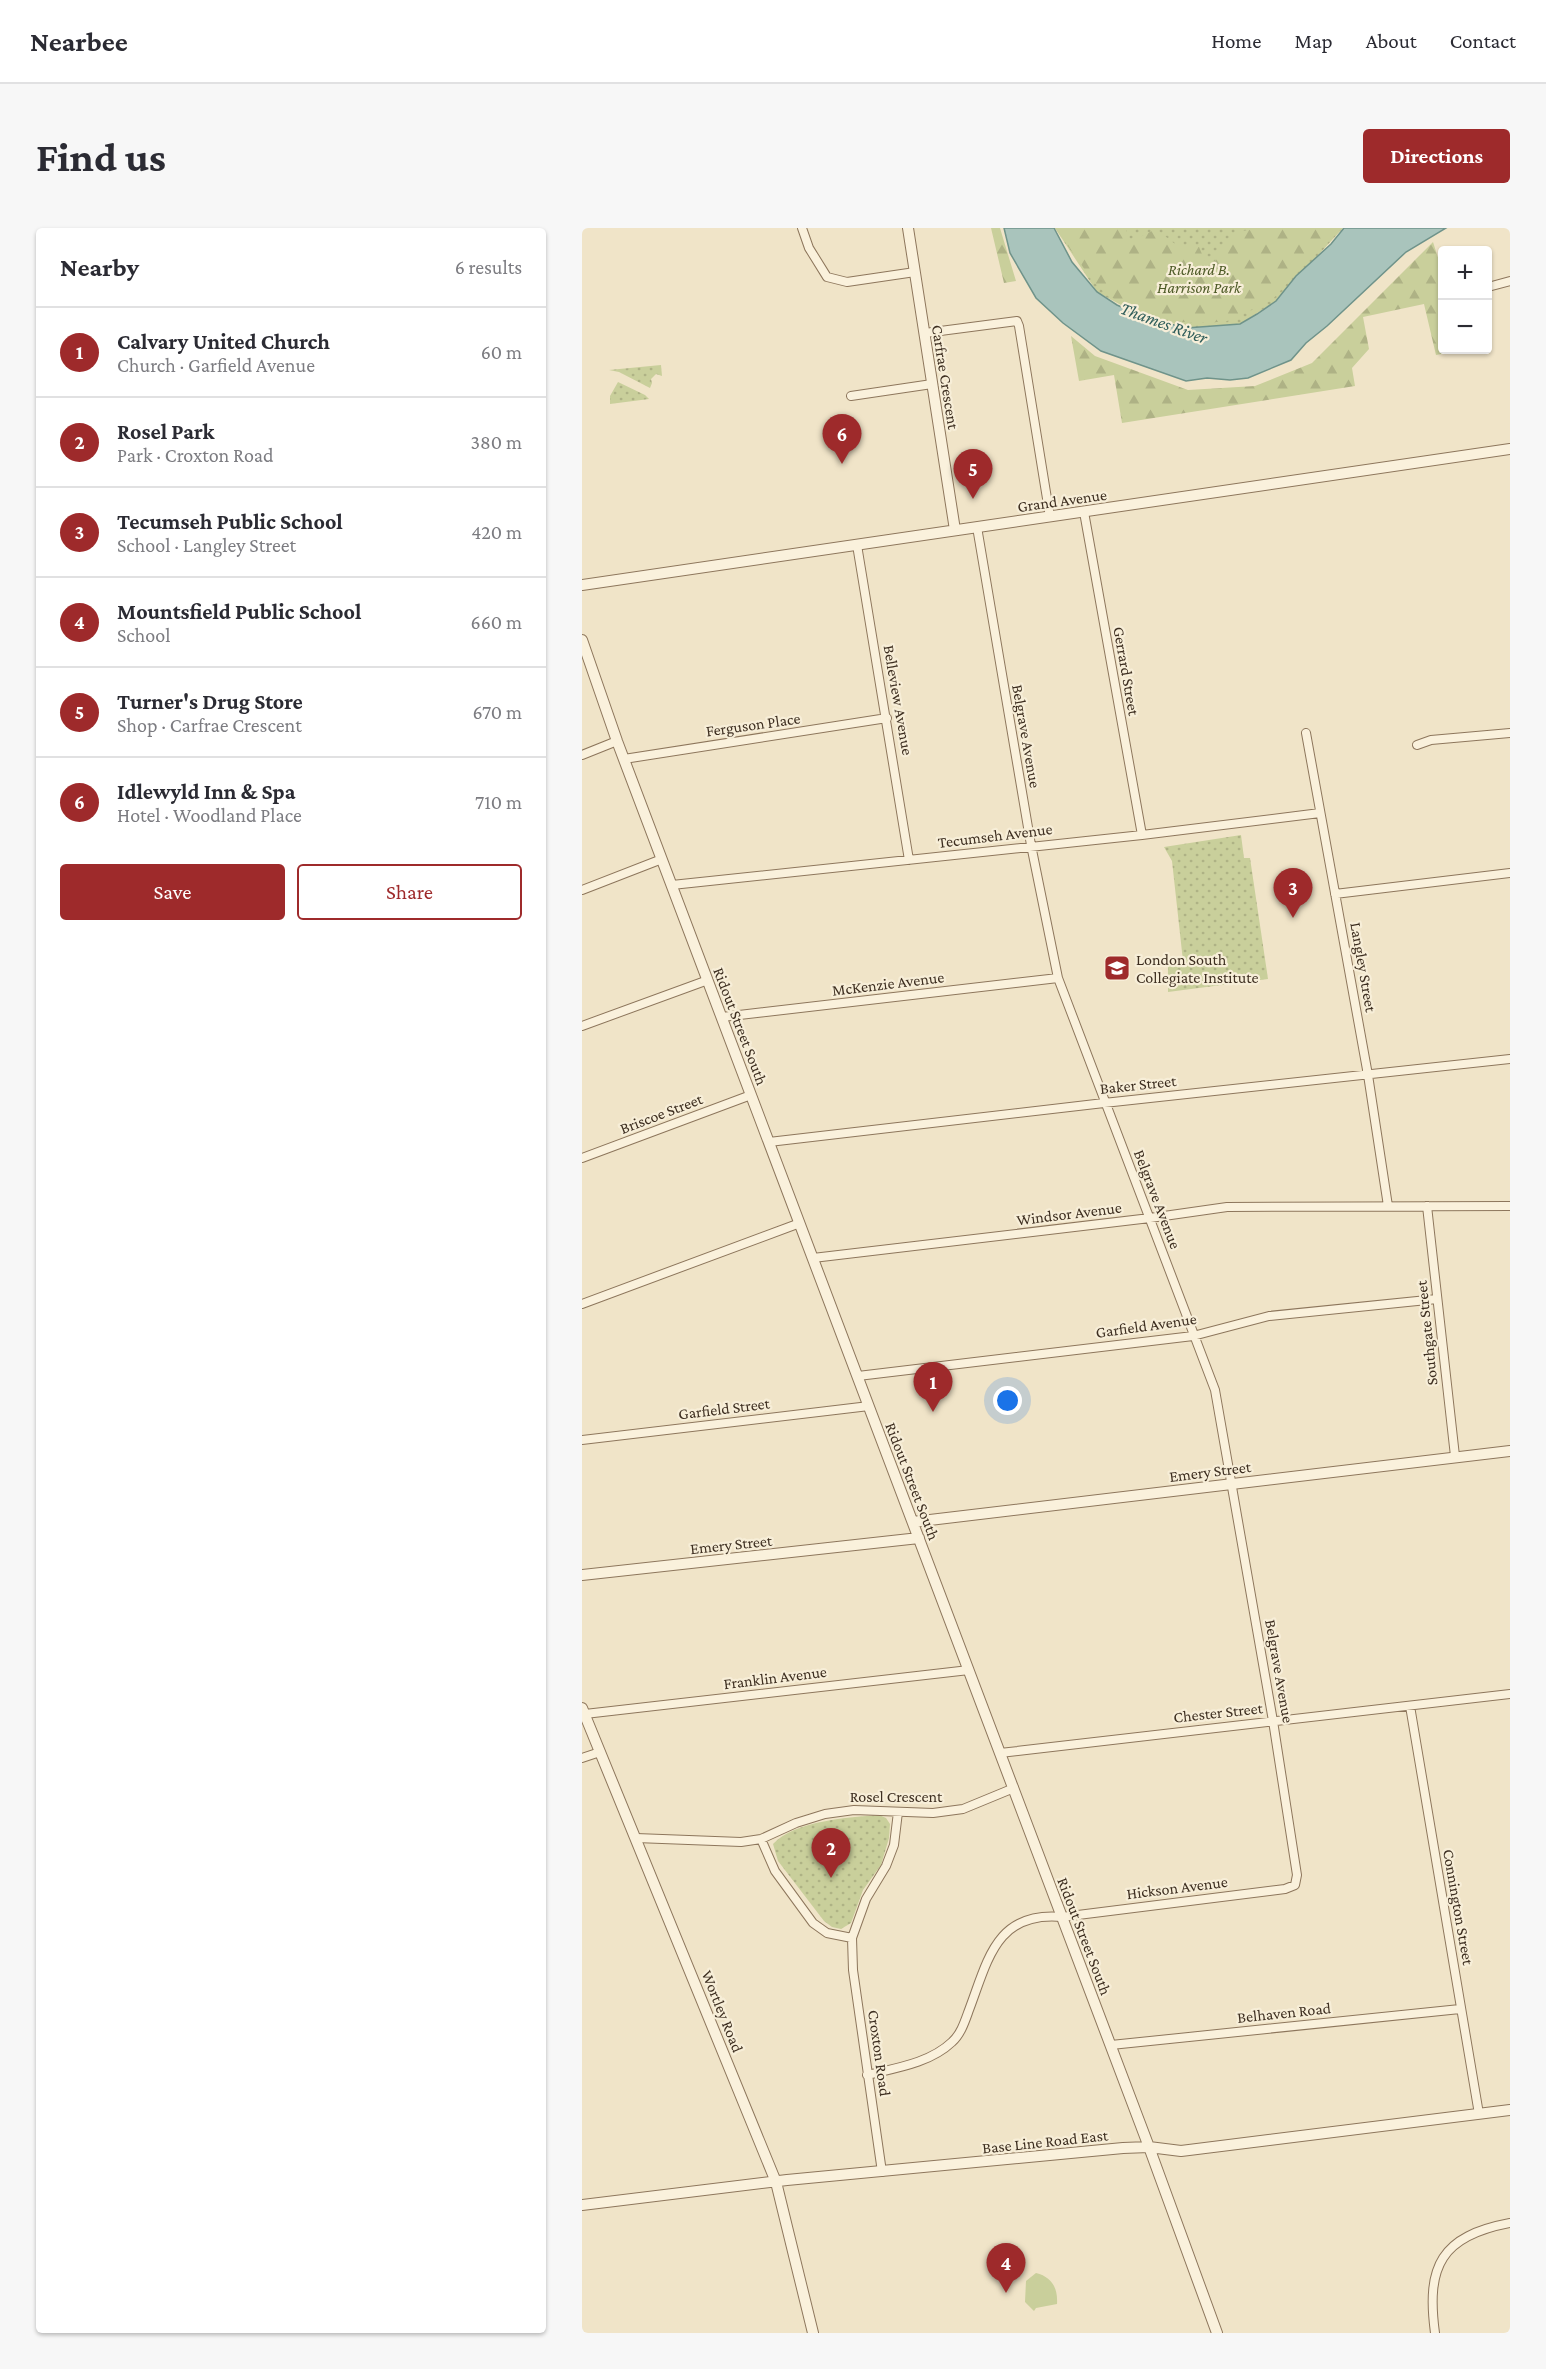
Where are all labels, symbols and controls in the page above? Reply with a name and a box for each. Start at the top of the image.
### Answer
text: Nearbee [30,26,128,57]
text: Home [1211,29,1261,53]
text: Map [1294,29,1333,53]
text: About [1366,29,1417,53]
text: Contact [1450,29,1516,53]
button: Directions [1363,129,1510,183]
text: Find us [36,133,166,180]
map controls [1438,246,1492,354]
button: + [1438,246,1492,300]
text: Nearby [60,253,139,282]
text: 6 results [455,256,522,278]
park label: Richard B. Harrison Park [1157,261,1242,296]
water label: Thames River [1118,298,1211,348]
button: − [1438,300,1492,354]
street label: Carfrae Crescent [929,324,962,431]
text: Calvary United Church [117,329,330,354]
text: 1 [76,341,83,363]
text: 60 m [481,341,522,363]
text: Church · Garfield Avenue [117,354,315,376]
pin: 6 [822,414,862,464]
text: Rosel Park [117,419,214,444]
text: 2 [74,431,85,453]
text: 380 m [471,431,522,453]
text: Park · Croxton Road [117,444,274,466]
pin: 5 [954,450,992,499]
street label: Grand Avenue [1016,486,1108,515]
text: Tecumseh Public School [117,509,343,534]
text: 3 [75,521,84,543]
text: 420 m [471,521,522,543]
text: School · Langley Street [117,534,296,556]
text: Mountsfield Public School [117,599,361,624]
text: 4 [74,611,85,633]
text: 660 m [471,611,522,633]
text: School [117,624,170,646]
street label: Gerrard Street [1110,625,1143,718]
street label: Belleview Avenue [880,644,917,757]
street label: Belgrave Avenue [1008,683,1044,789]
text: Turner's Drug Store [117,689,303,714]
text: 5 [75,701,84,723]
text: 670 m [473,701,522,723]
street label: Ferguson Place [705,709,802,741]
text: Shop · Carfrae Crescent [117,714,302,736]
text: Idlewyld Inn & Spa [117,779,295,804]
text: 6 [74,791,85,813]
text: 710 m [475,791,522,813]
text: Hotel · Woodland Place [117,804,302,826]
street label: Tecumseh Avenue [937,820,1053,851]
button: Save [60,864,285,920]
button: Share [297,864,522,920]
pin: 3 [1274,868,1312,918]
street label: Langley Street [1346,921,1380,1014]
place label: London South Collegiate Institute [1136,951,1258,987]
school or university icon: London South Collegiate Institute [1102,953,1132,983]
street label: Ridout Street South [710,965,771,1088]
street label: McKenzie Avenue [831,968,945,999]
street label: Baker Street [1099,1072,1178,1097]
street label: Briscoe Street [618,1090,705,1137]
street label: Belgrave Avenue [1130,1147,1184,1252]
street label: Windsor Avenue [1016,1199,1123,1228]
street label: Southgate Street [1412,1279,1441,1386]
street label: Garfield Avenue [1095,1310,1198,1341]
pin: 1 [914,1362,952,1412]
your location [993,1386,1022,1415]
street label: Garfield Street [677,1394,771,1423]
street label: Ridout Street South [882,1420,943,1543]
street label: Emery Street [1168,1458,1253,1486]
street label: Emery Street [689,1532,774,1558]
street label: Belgrave Avenue [1261,1618,1297,1724]
street label: Franklin Avenue [722,1663,828,1692]
street label: Chester Street [1173,1699,1264,1726]
street label: Rosel Crescent [850,1788,943,1805]
pin: 2 [812,1828,850,1878]
street label: Connington Street [1439,1848,1477,1967]
street label: Hickson Avenue [1126,1873,1229,1902]
street label: Ridout Street South [1054,1875,1115,1998]
street label: Wortley Road [697,1968,747,2056]
street label: Belhaven Road [1236,1999,1332,2026]
street label: Croxton Road [865,2009,894,2098]
street label: Base Line Road East [981,2126,1109,2157]
pin: 4 [986,2244,1026,2293]

